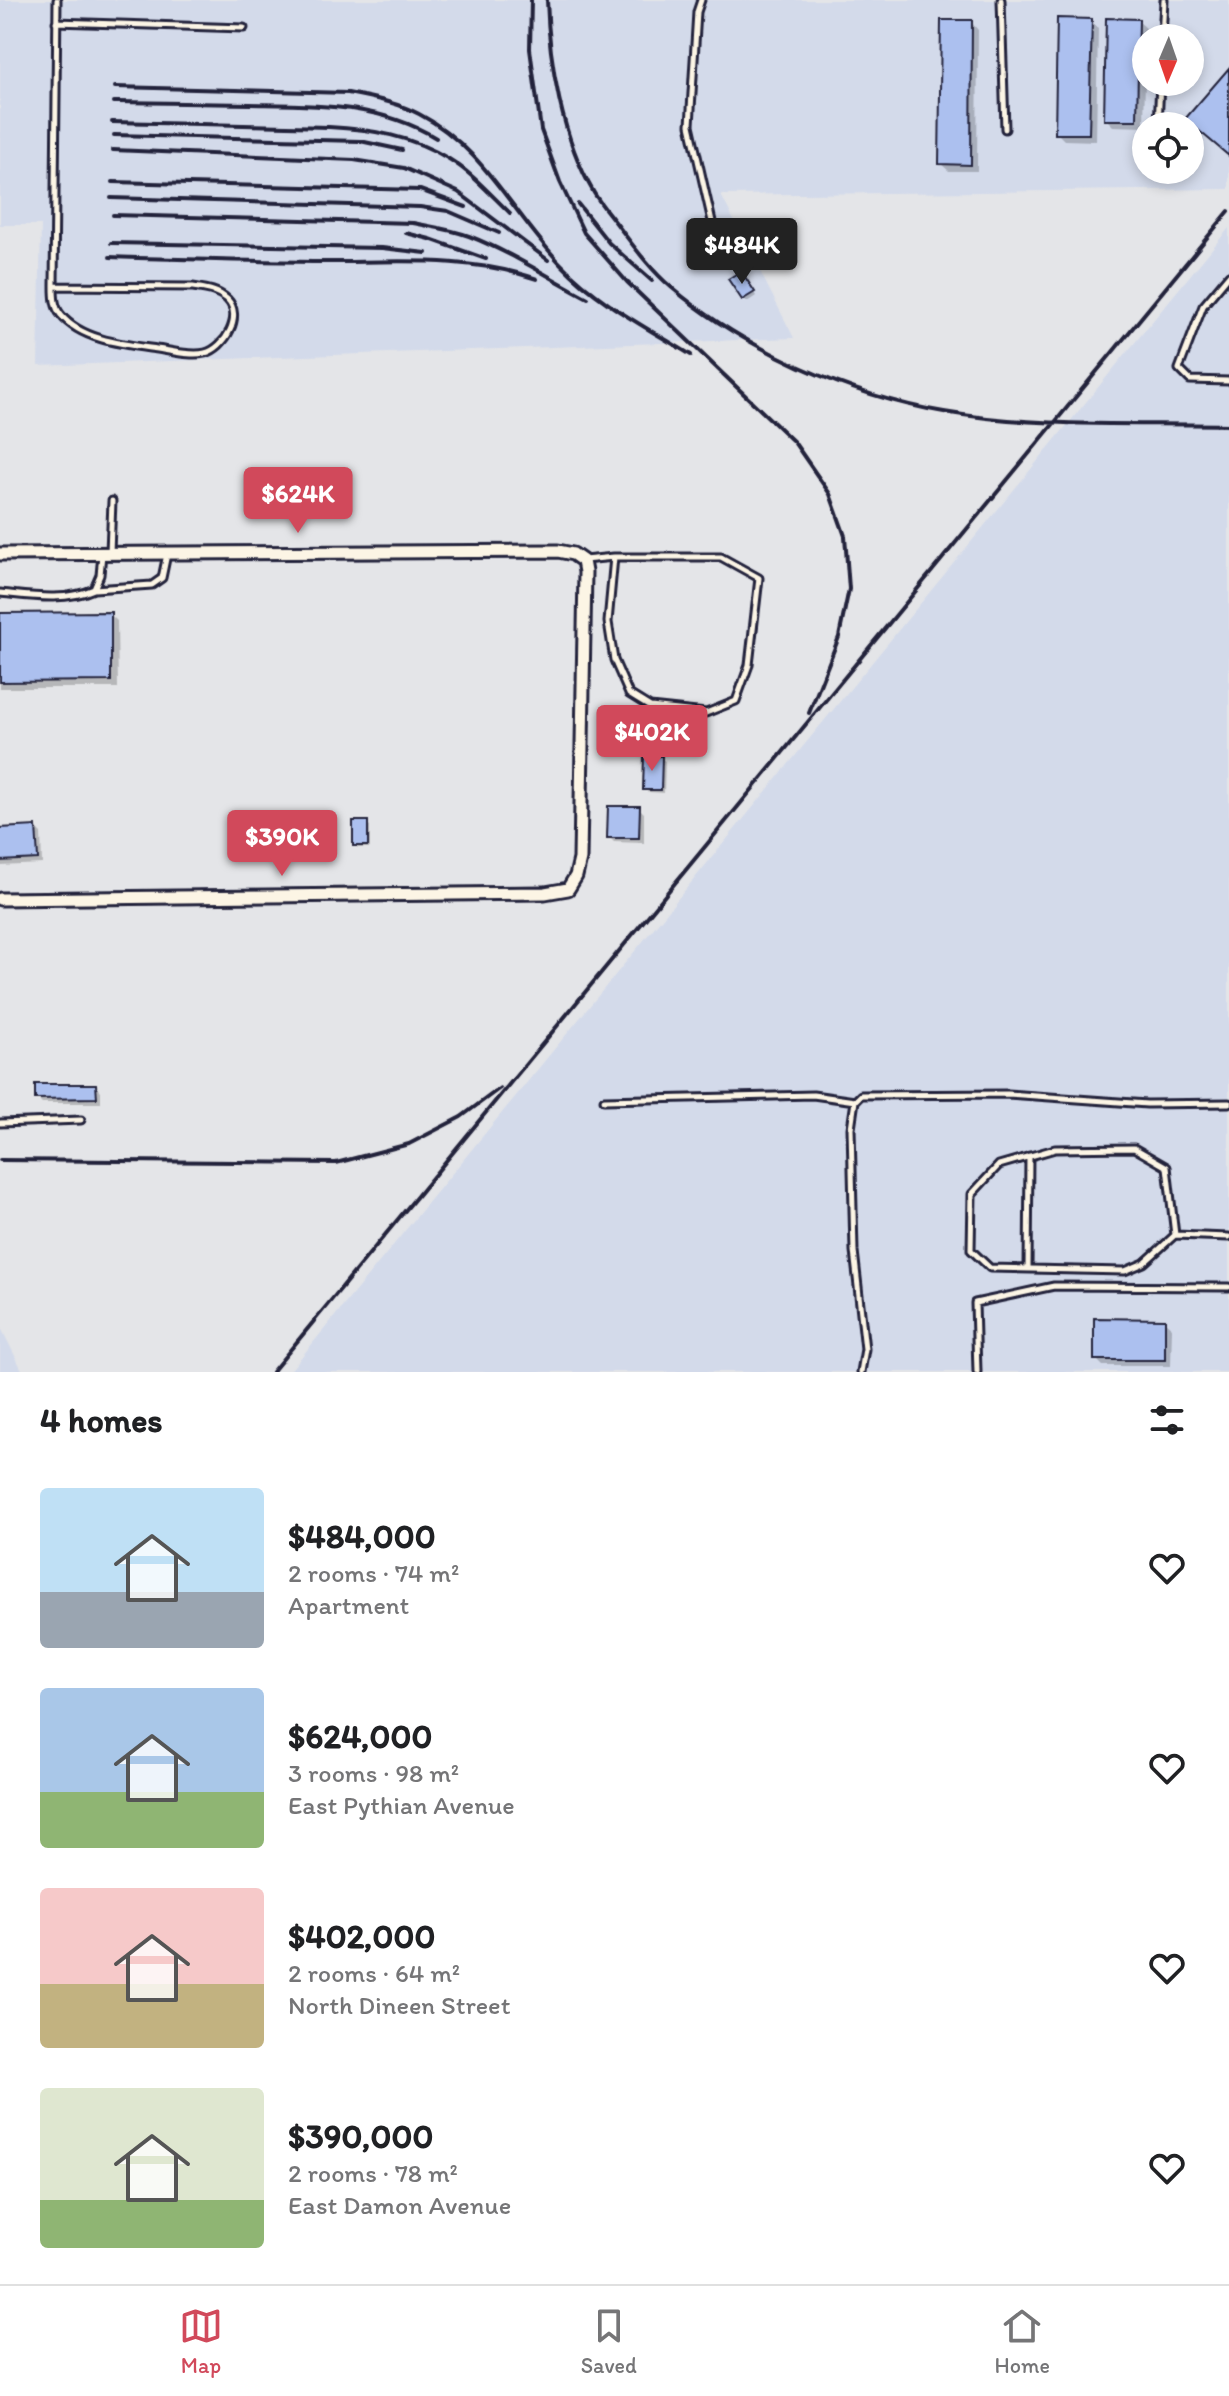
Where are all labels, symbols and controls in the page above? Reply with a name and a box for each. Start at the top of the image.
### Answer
north arrow [1132,24,1204,96]
map controls [1132,24,1204,184]
button: locate [1132,112,1204,184]
pin: $484K [686,218,798,286]
text: $484K [704,228,780,260]
pin: $624K [242,467,354,535]
text: $624K [262,477,334,509]
pin: $402K [596,705,708,773]
text: $402K [614,715,690,747]
pin: $390K [226,810,338,878]
text: $390K [245,820,319,852]
icon: filters [1145,1398,1189,1442]
text: 4 homes [40,1400,163,1441]
text: $484,000 [288,1516,436,1557]
icon: home [104,1520,200,1616]
icon: heart [1145,1546,1189,1590]
text: 2 rooms · 74 m² [288,1557,459,1589]
text: Apartment [288,1589,409,1621]
text: $624,000 [288,1716,432,1757]
icon: home [104,1720,200,1816]
icon: heart [1145,1746,1189,1790]
text: 3 rooms · 98 m² [288,1757,459,1789]
text: East Pythian Avenue [288,1789,515,1821]
text: $402,000 [288,1916,435,1957]
icon: home [104,1920,200,2016]
icon: heart [1145,1946,1189,1990]
text: 2 rooms · 64 m² [288,1957,460,1989]
text: North Dineen Street [288,1989,510,2021]
text: $390,000 [288,2116,433,2157]
icon: home [104,2120,200,2216]
icon: heart [1145,2146,1189,2190]
text: 2 rooms · 78 m² [288,2157,458,2189]
text: East Damon Avenue [288,2189,511,2221]
tab: Map [179,2304,223,2379]
tab: Saved [581,2304,637,2379]
tab: Home [995,2304,1050,2379]

